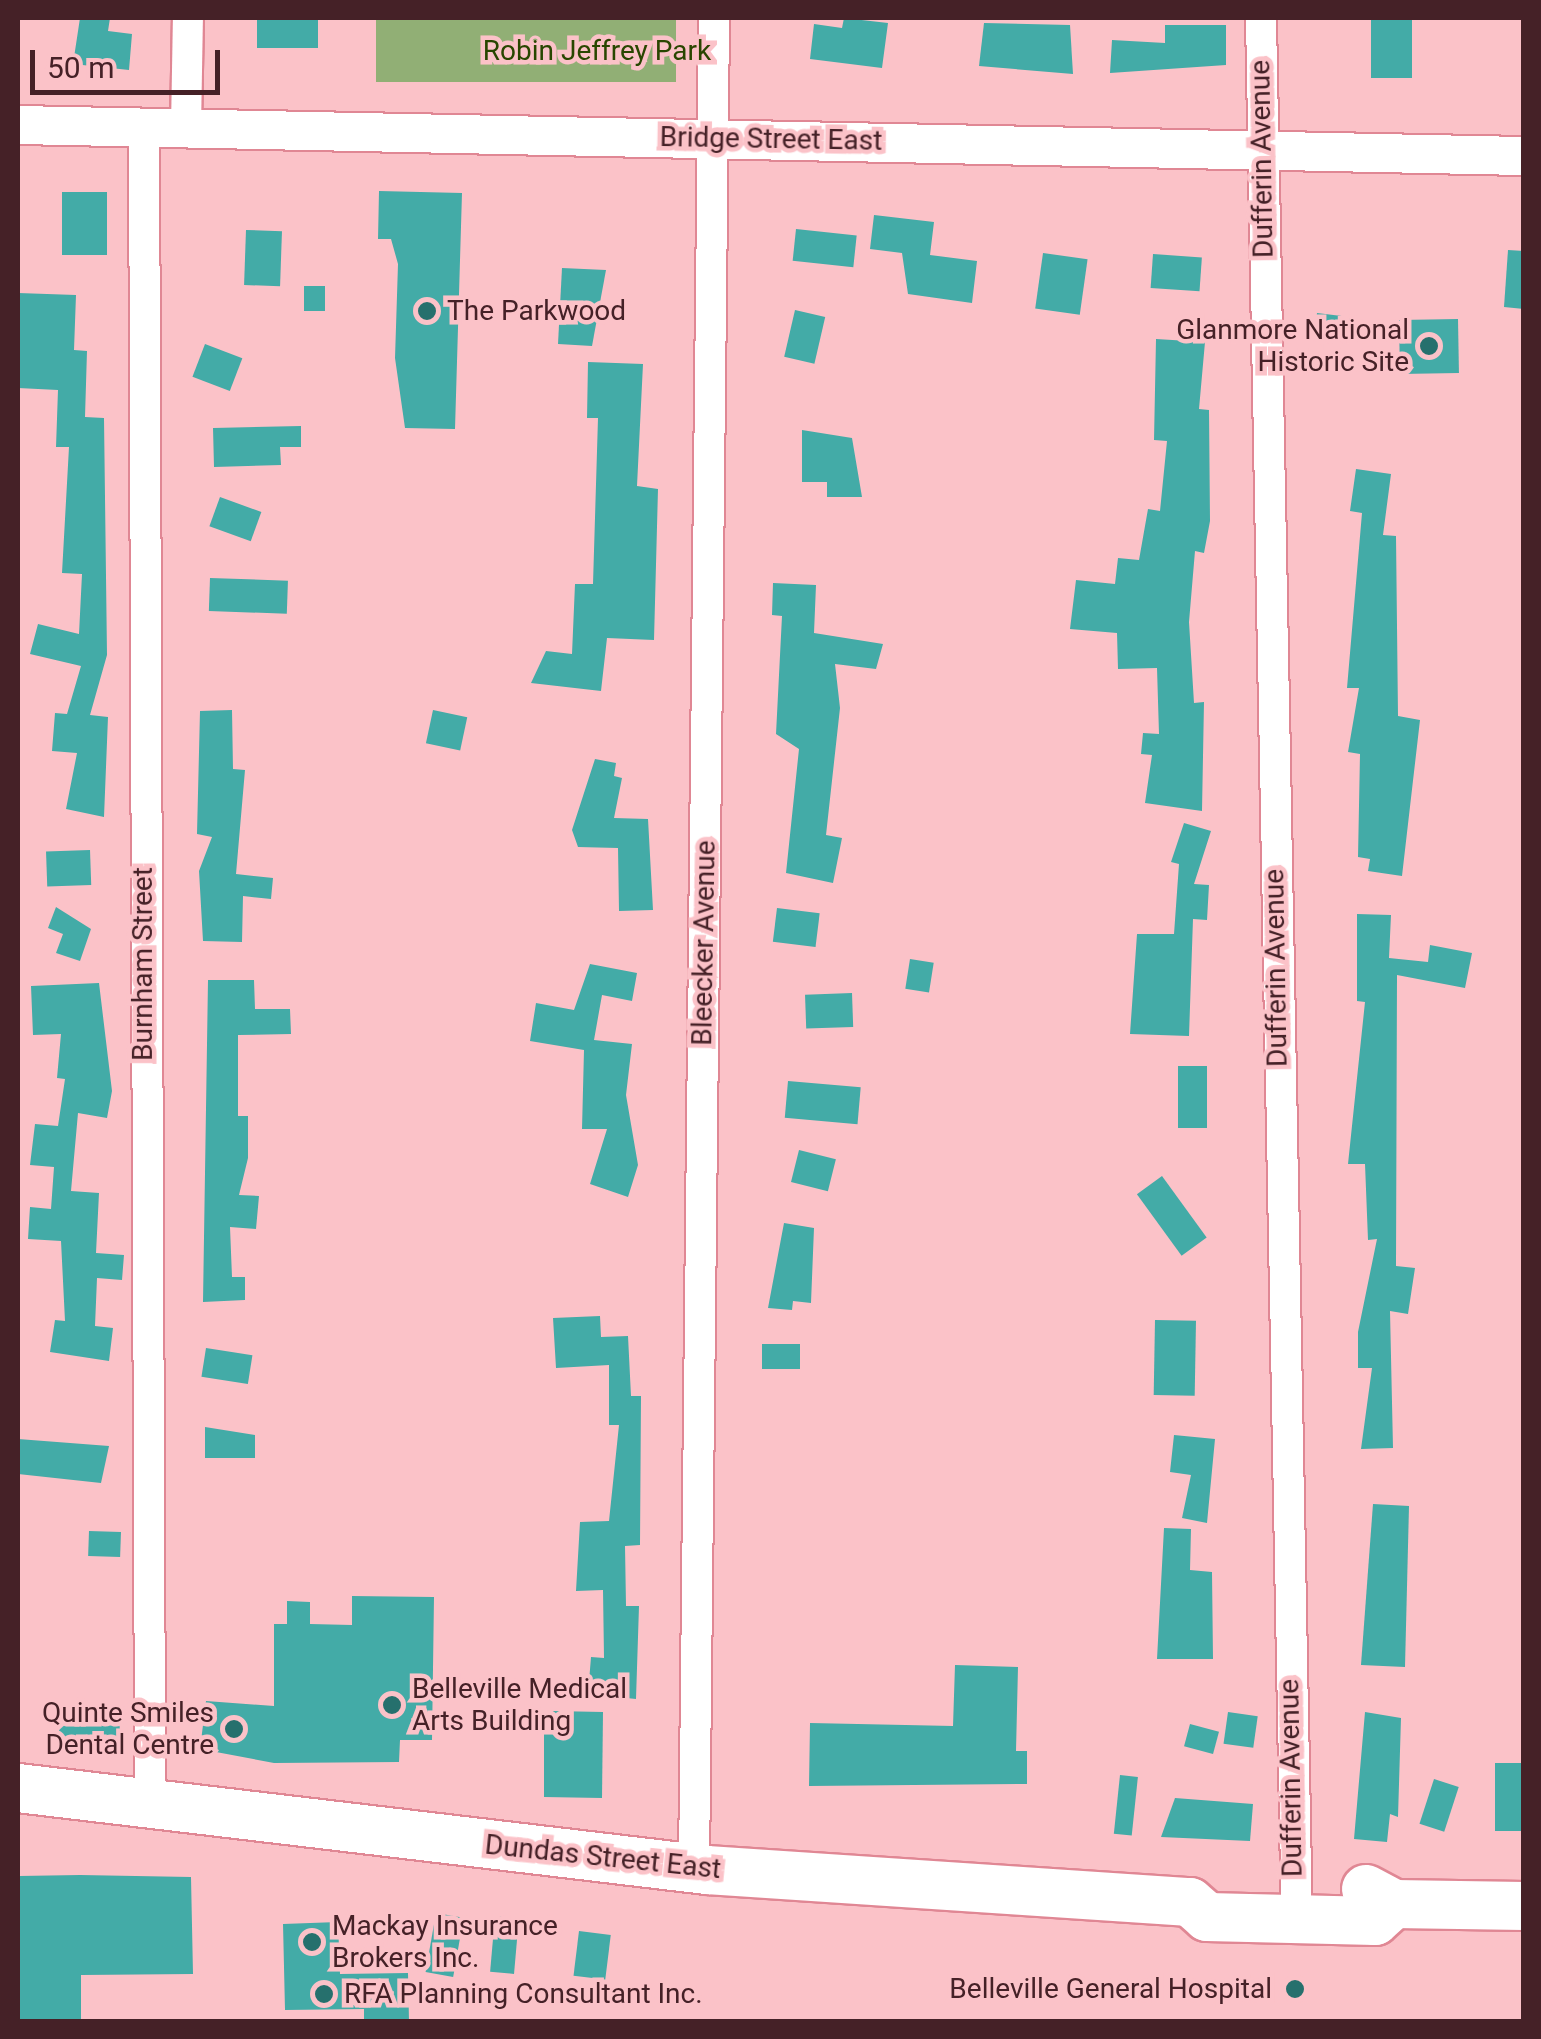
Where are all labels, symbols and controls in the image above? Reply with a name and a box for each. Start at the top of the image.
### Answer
scale bar [35,30,225,92]
park label: Robin Jeffrey Park [483,34,711,68]
text: 50 m [47,50,114,85]
street label: Dufferin Avenue [1243,60,1281,258]
street label: Bridge Street East [659,120,883,158]
place label: The Parkwood [447,294,626,328]
marker: The Parkwood [416,300,438,322]
place label: Glanmore National Historic Site [1176,313,1409,379]
marker: Glanmore National Historic Site [1418,335,1440,357]
street label: Bleecker Avenue [685,840,723,1046]
street label: Burnham Street [126,867,160,1061]
street label: Dufferin Avenue [1257,869,1295,1067]
place label: Belleville Medical Arts Building [412,1672,627,1738]
street label: Dufferin Avenue [1272,1679,1310,1877]
marker: Belleville Medical Arts Building [381,1694,403,1716]
place label: Quinte Smiles Dental Centre [42,1696,214,1762]
marker: Quinte Smiles Dental Centre [223,1718,245,1740]
street label: Dundas Street East [483,1828,723,1886]
place label: Mackay Insurance Brokers Inc. [332,1909,558,1975]
marker: Mackay Insurance Brokers Inc. [301,1931,323,1953]
place label: Belleville General Hospital [949,1972,1272,2006]
marker: Belleville General Hospital [1282,1976,1308,2002]
place label: RFA Planning Consultant Inc. [344,1977,703,2011]
marker: RFA Planning Consultant Inc. [313,1983,335,2005]

